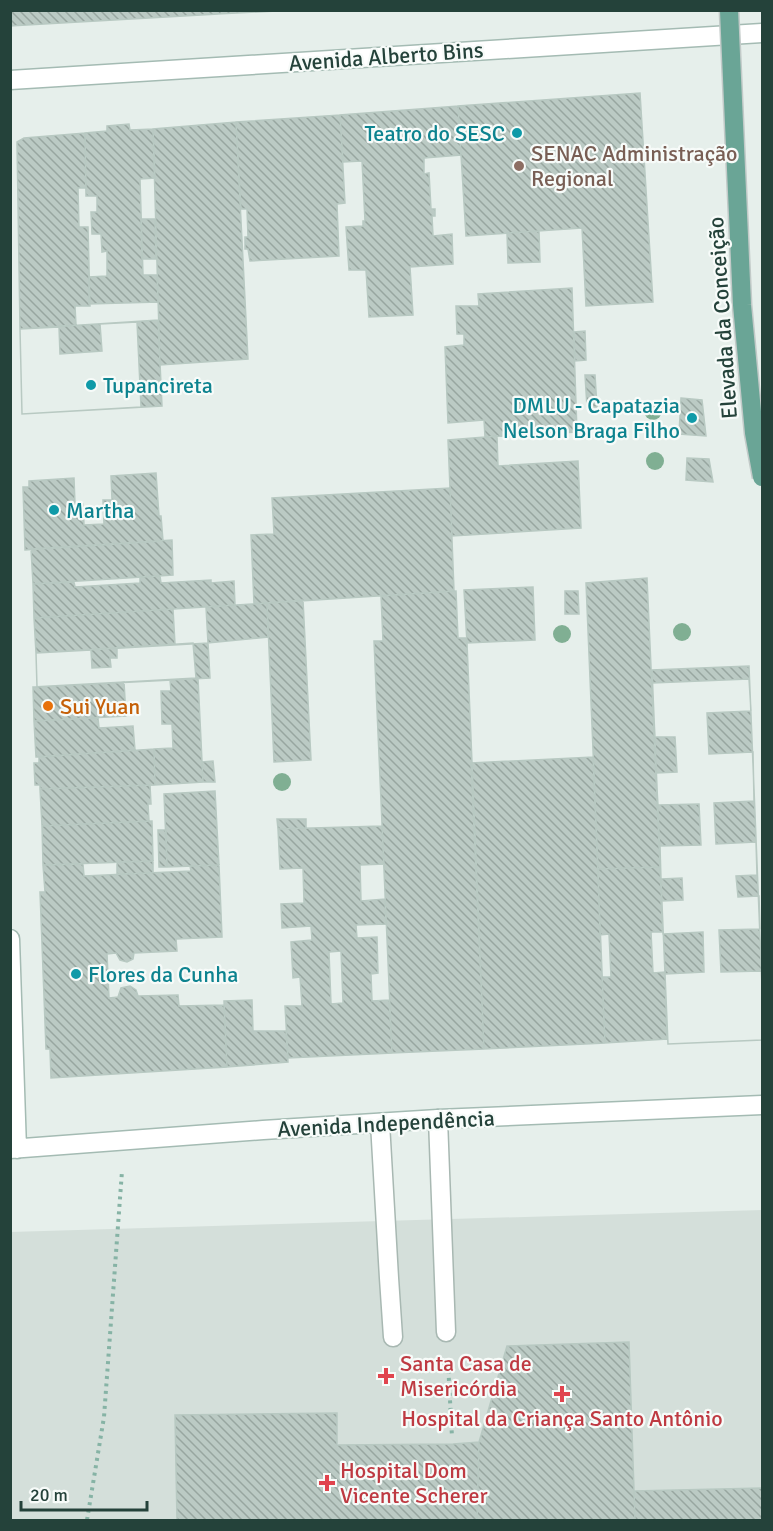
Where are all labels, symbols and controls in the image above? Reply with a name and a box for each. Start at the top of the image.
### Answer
street label: Avenida Alberto Bins [288,36,484,77]
place label: Teatro do SESC [364,120,505,147]
marker: Teatro do SESC [510,126,524,140]
place label: SENAC Administração Regional [531,140,738,192]
marker: SENAC Administração Regional [512,159,526,173]
street label: Elevada da Conceição [702,216,743,420]
place label: Tupancireta [103,372,213,399]
marker: Tupancireta [84,378,98,392]
place label: DMLU - Capatazia Nelson Braga Filho [503,392,680,444]
marker: DMLU - Capatazia Nelson Braga Filho [685,411,699,425]
place label: Martha [66,497,134,524]
marker: Martha [47,503,61,517]
place label: Sui Yuan [60,693,140,720]
marker: Sui Yuan [41,699,55,713]
place label: Flores da Cunha [88,961,238,988]
marker: Flores da Cunha [69,967,83,981]
street label: Avenida Independência [277,1104,495,1143]
place label: Santa Casa de Misericórdia [400,1350,532,1402]
marker: Santa Casa de Misericórdia [377,1367,395,1385]
marker: Hospital da Criança Santo Antônio [553,1385,571,1403]
place label: Hospital da Criança Santo Antônio [401,1405,723,1432]
place label: Hospital Dom Vicente Scherer [340,1457,488,1509]
scale bar [21,1474,147,1512]
marker: Hospital Dom Vicente Scherer [318,1474,336,1492]
text: 20 m [30,1484,68,1506]

